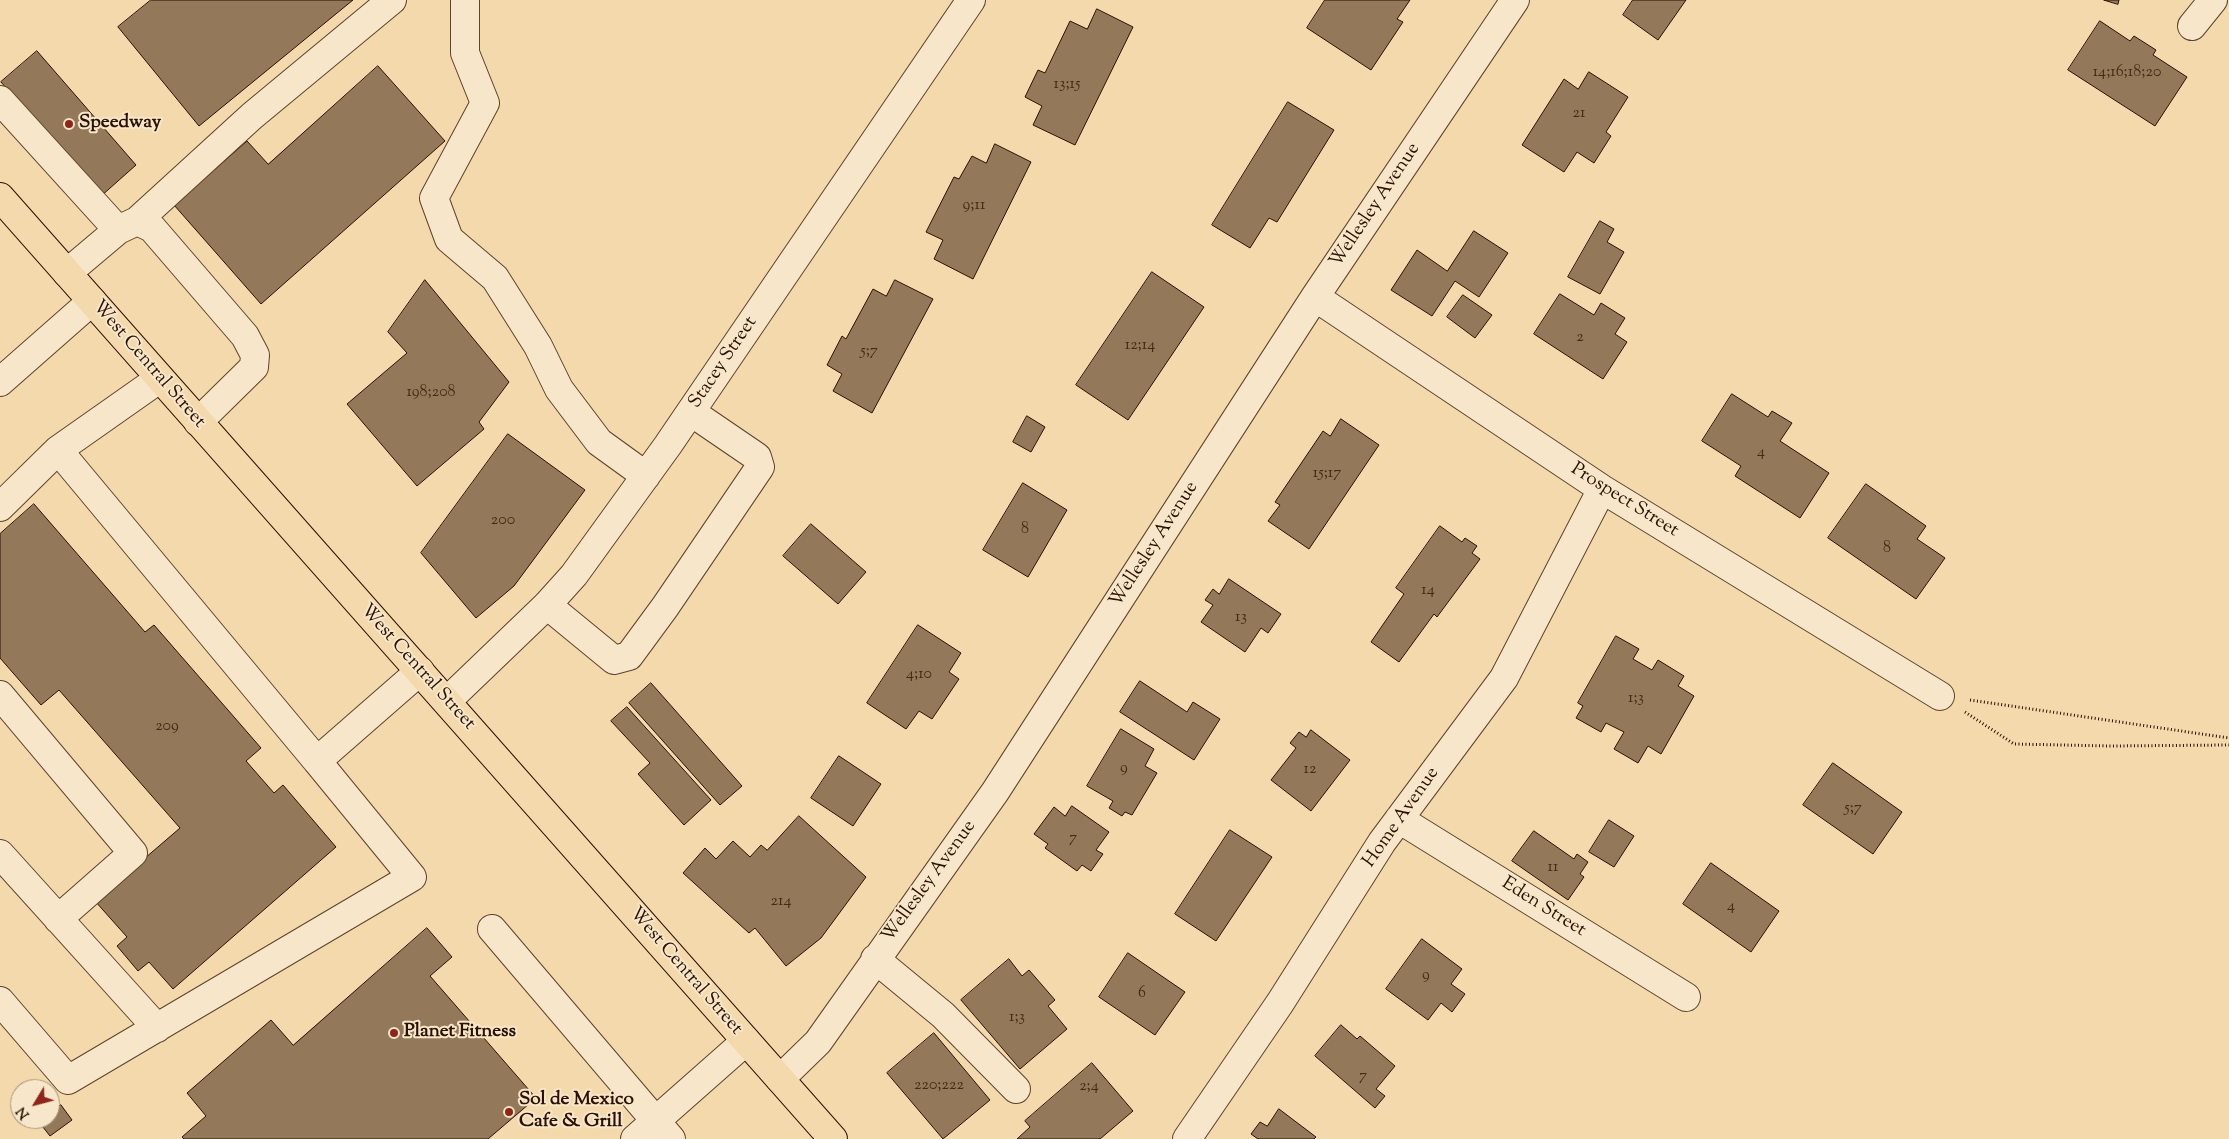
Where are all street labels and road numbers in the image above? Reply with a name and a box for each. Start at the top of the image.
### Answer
street label: Wellesley Avenue [1326,139,1426,273]
street label: West Central Street [86,297,210,433]
street label: Stacey Street [685,313,763,413]
street label: Prospect Street [1566,459,1682,543]
street label: Wellesley Avenue [1106,478,1204,612]
street label: West Central Street [354,600,480,736]
street label: Home Avenue [1359,763,1445,873]
street label: Wellesley Avenue [878,816,982,948]
street label: Eden Street [1497,873,1589,943]
street label: West Central Street [623,904,747,1040]

